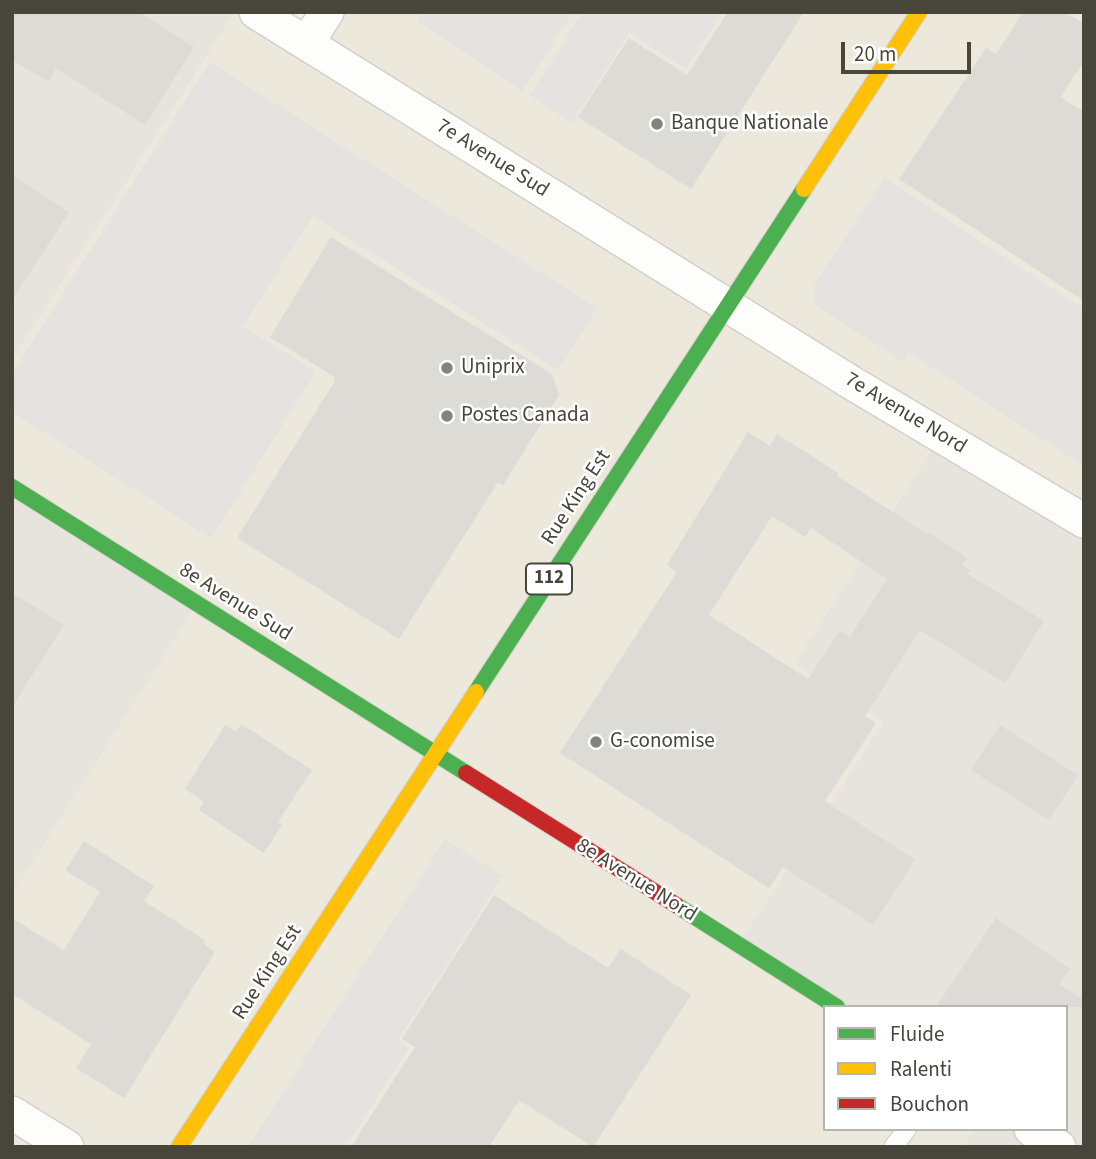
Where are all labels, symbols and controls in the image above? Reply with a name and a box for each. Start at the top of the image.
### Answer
scale bar [844,28,974,72]
text: 20 m [854,39,896,69]
place label: Banque Nationale [671,111,828,137]
street label: 7e Avenue Sud [431,114,553,204]
marker: Banque Nationale [649,116,665,132]
place label: Uniprix [461,355,525,381]
marker: Uniprix [439,360,455,376]
street label: 7e Avenue Nord [840,368,970,460]
place label: Postes Canada [461,403,589,429]
marker: Postes Canada [439,408,455,424]
street label: Rue King Est [537,446,617,550]
street label: 8e Avenue Sud [174,558,296,648]
road number: 112 [526,564,572,594]
place label: G-conomise [610,729,715,755]
marker: G-conomise [588,734,604,750]
street label: 8e Avenue Nord [571,834,701,928]
street label: Rue King Est [228,921,308,1025]
legend [823,1005,1068,1131]
text: Fluide [890,1019,944,1049]
text: Ralenti [890,1054,952,1084]
text: Bouchon [890,1089,969,1119]

